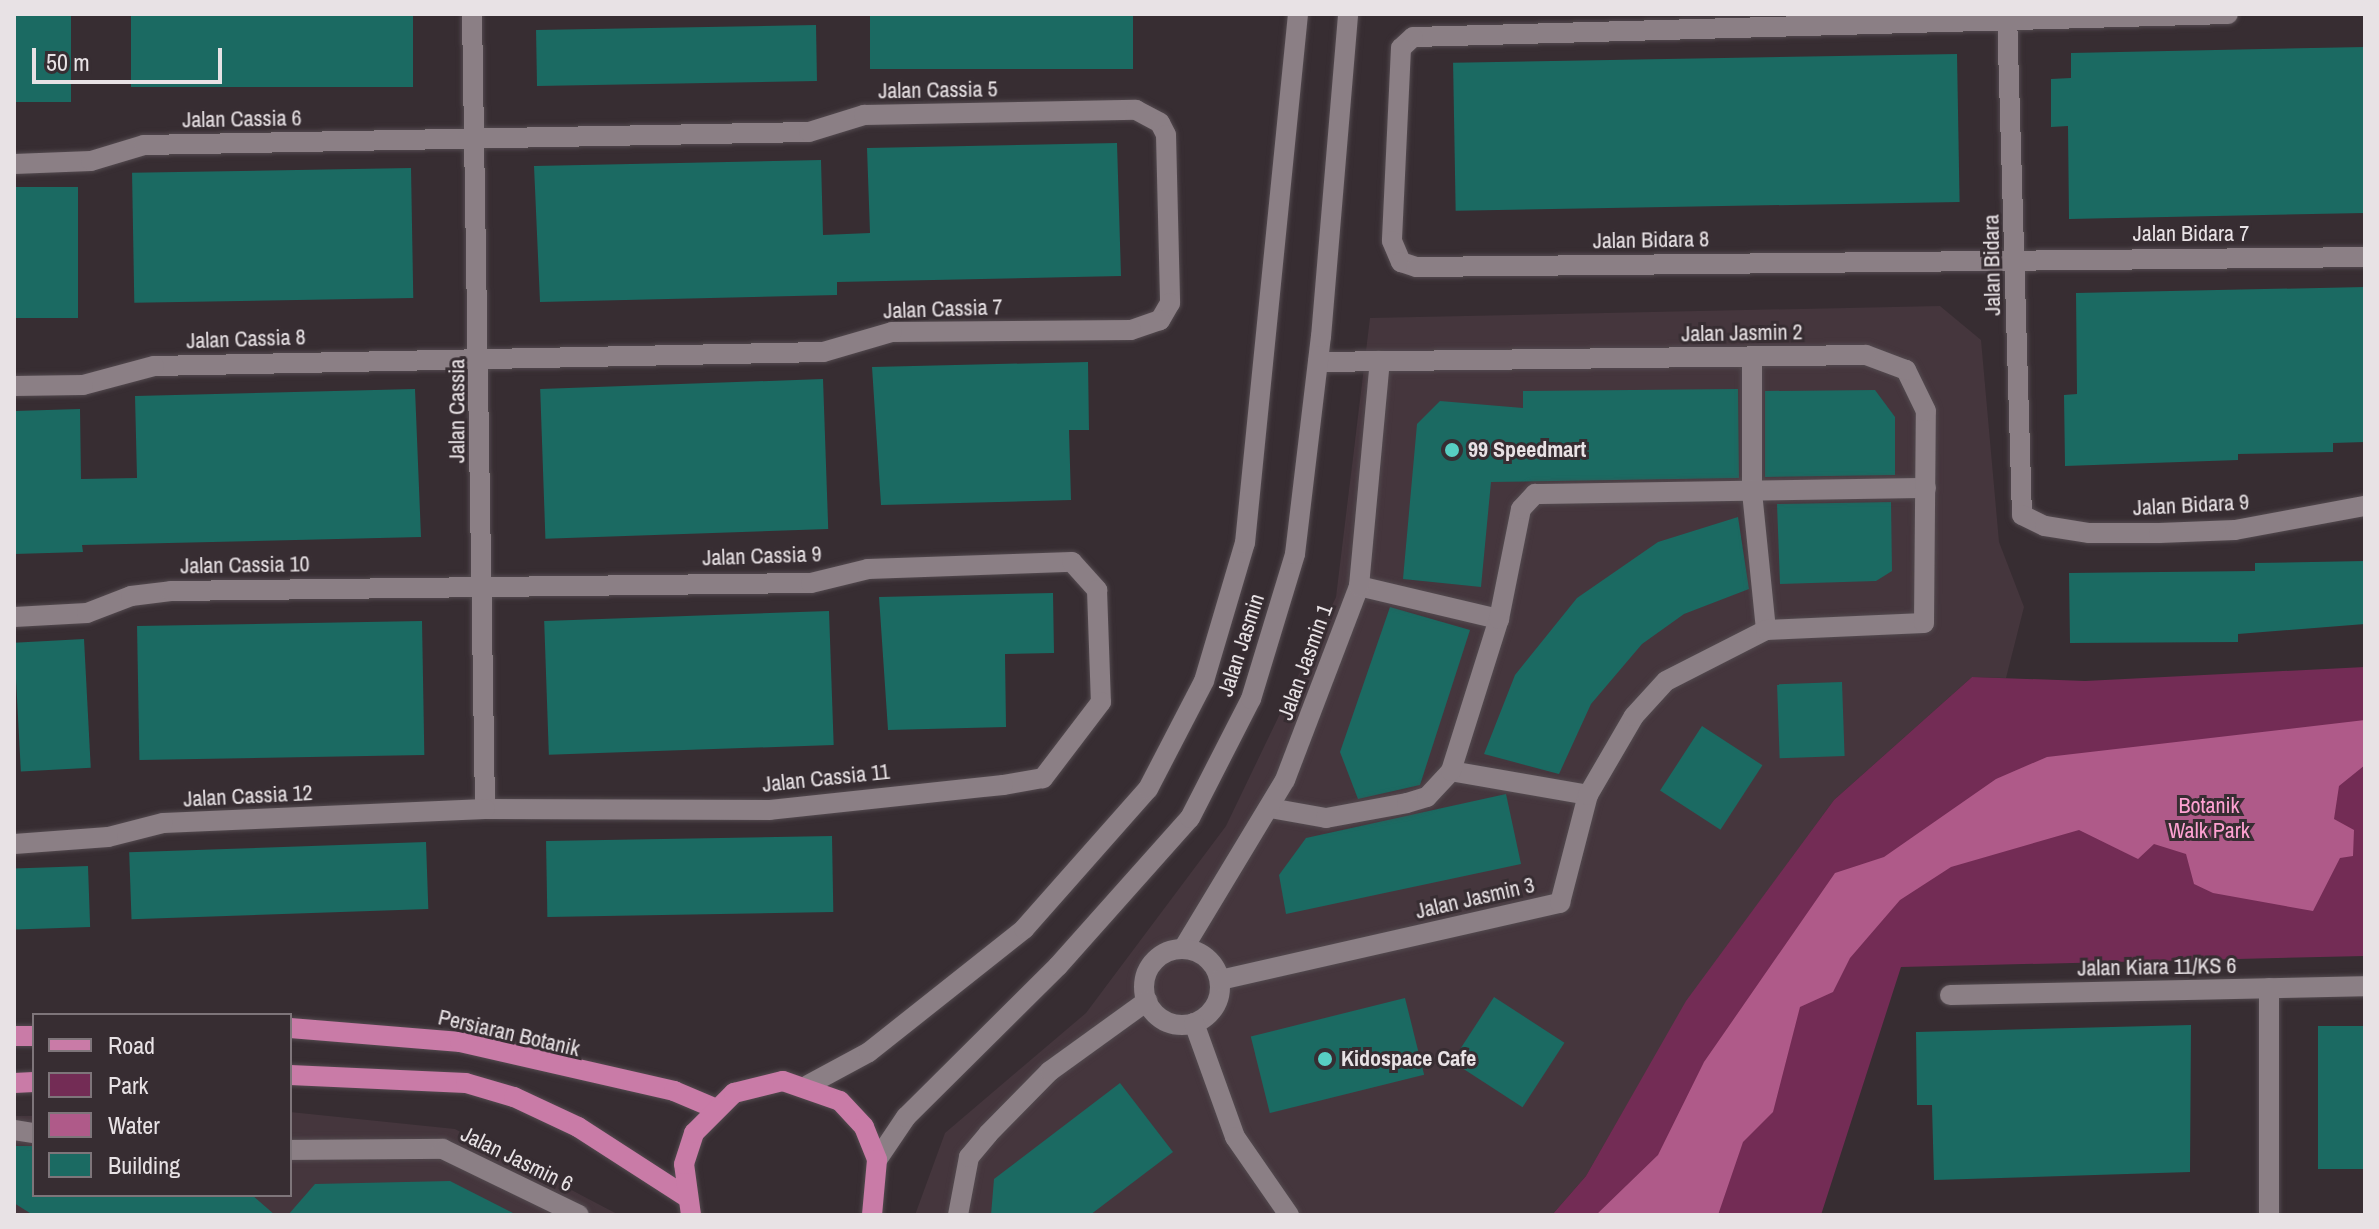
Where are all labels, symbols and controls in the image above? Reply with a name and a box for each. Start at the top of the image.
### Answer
scale bar [36,32,226,82]
text: 50 m [46,46,90,78]
street label: Jalan Cassia 5 [878,76,998,104]
street label: Jalan Cassia 6 [182,105,302,133]
street label: Jalan Bidara [1978,214,2006,316]
street label: Jalan Bidara 7 [2133,221,2249,247]
street label: Jalan Bidara 8 [1593,226,1709,254]
street label: Jalan Cassia 7 [883,294,1003,324]
street label: Jalan Jasmin 2 [1681,319,1803,347]
street label: Jalan Cassia 8 [186,324,306,354]
street label: Jalan Cassia [444,359,470,463]
place label: 99 Speedmart [1468,437,1586,463]
marker: 99 Speedmart [1443,441,1461,459]
street label: Jalan Bidara 9 [2132,489,2250,521]
street label: Jalan Cassia 9 [702,541,822,571]
street label: Jalan Cassia 10 [180,551,310,579]
street label: Jalan Jasmin [1212,590,1270,700]
street label: Jalan Jasmin 1 [1272,600,1338,724]
street label: Jalan Cassia 11 [761,758,891,798]
street label: Jalan Cassia 12 [183,779,313,813]
park label: Botanik Walk Park [2168,792,2250,844]
street label: Jalan Jasmin 3 [1413,871,1537,925]
street label: Jalan Kiara 11/KS 6 [2077,952,2237,982]
street label: Persiaran Botanik [436,1004,582,1062]
legend [32,1013,292,1197]
text: Road [108,1029,155,1061]
place label: Kidospace Cafe [1341,1046,1476,1072]
marker: Kidospace Cafe [1316,1050,1334,1068]
text: Park [108,1069,148,1101]
text: Water [108,1109,160,1141]
street label: Jalan Jasmin 6 [457,1121,577,1197]
text: Building [108,1149,180,1181]

